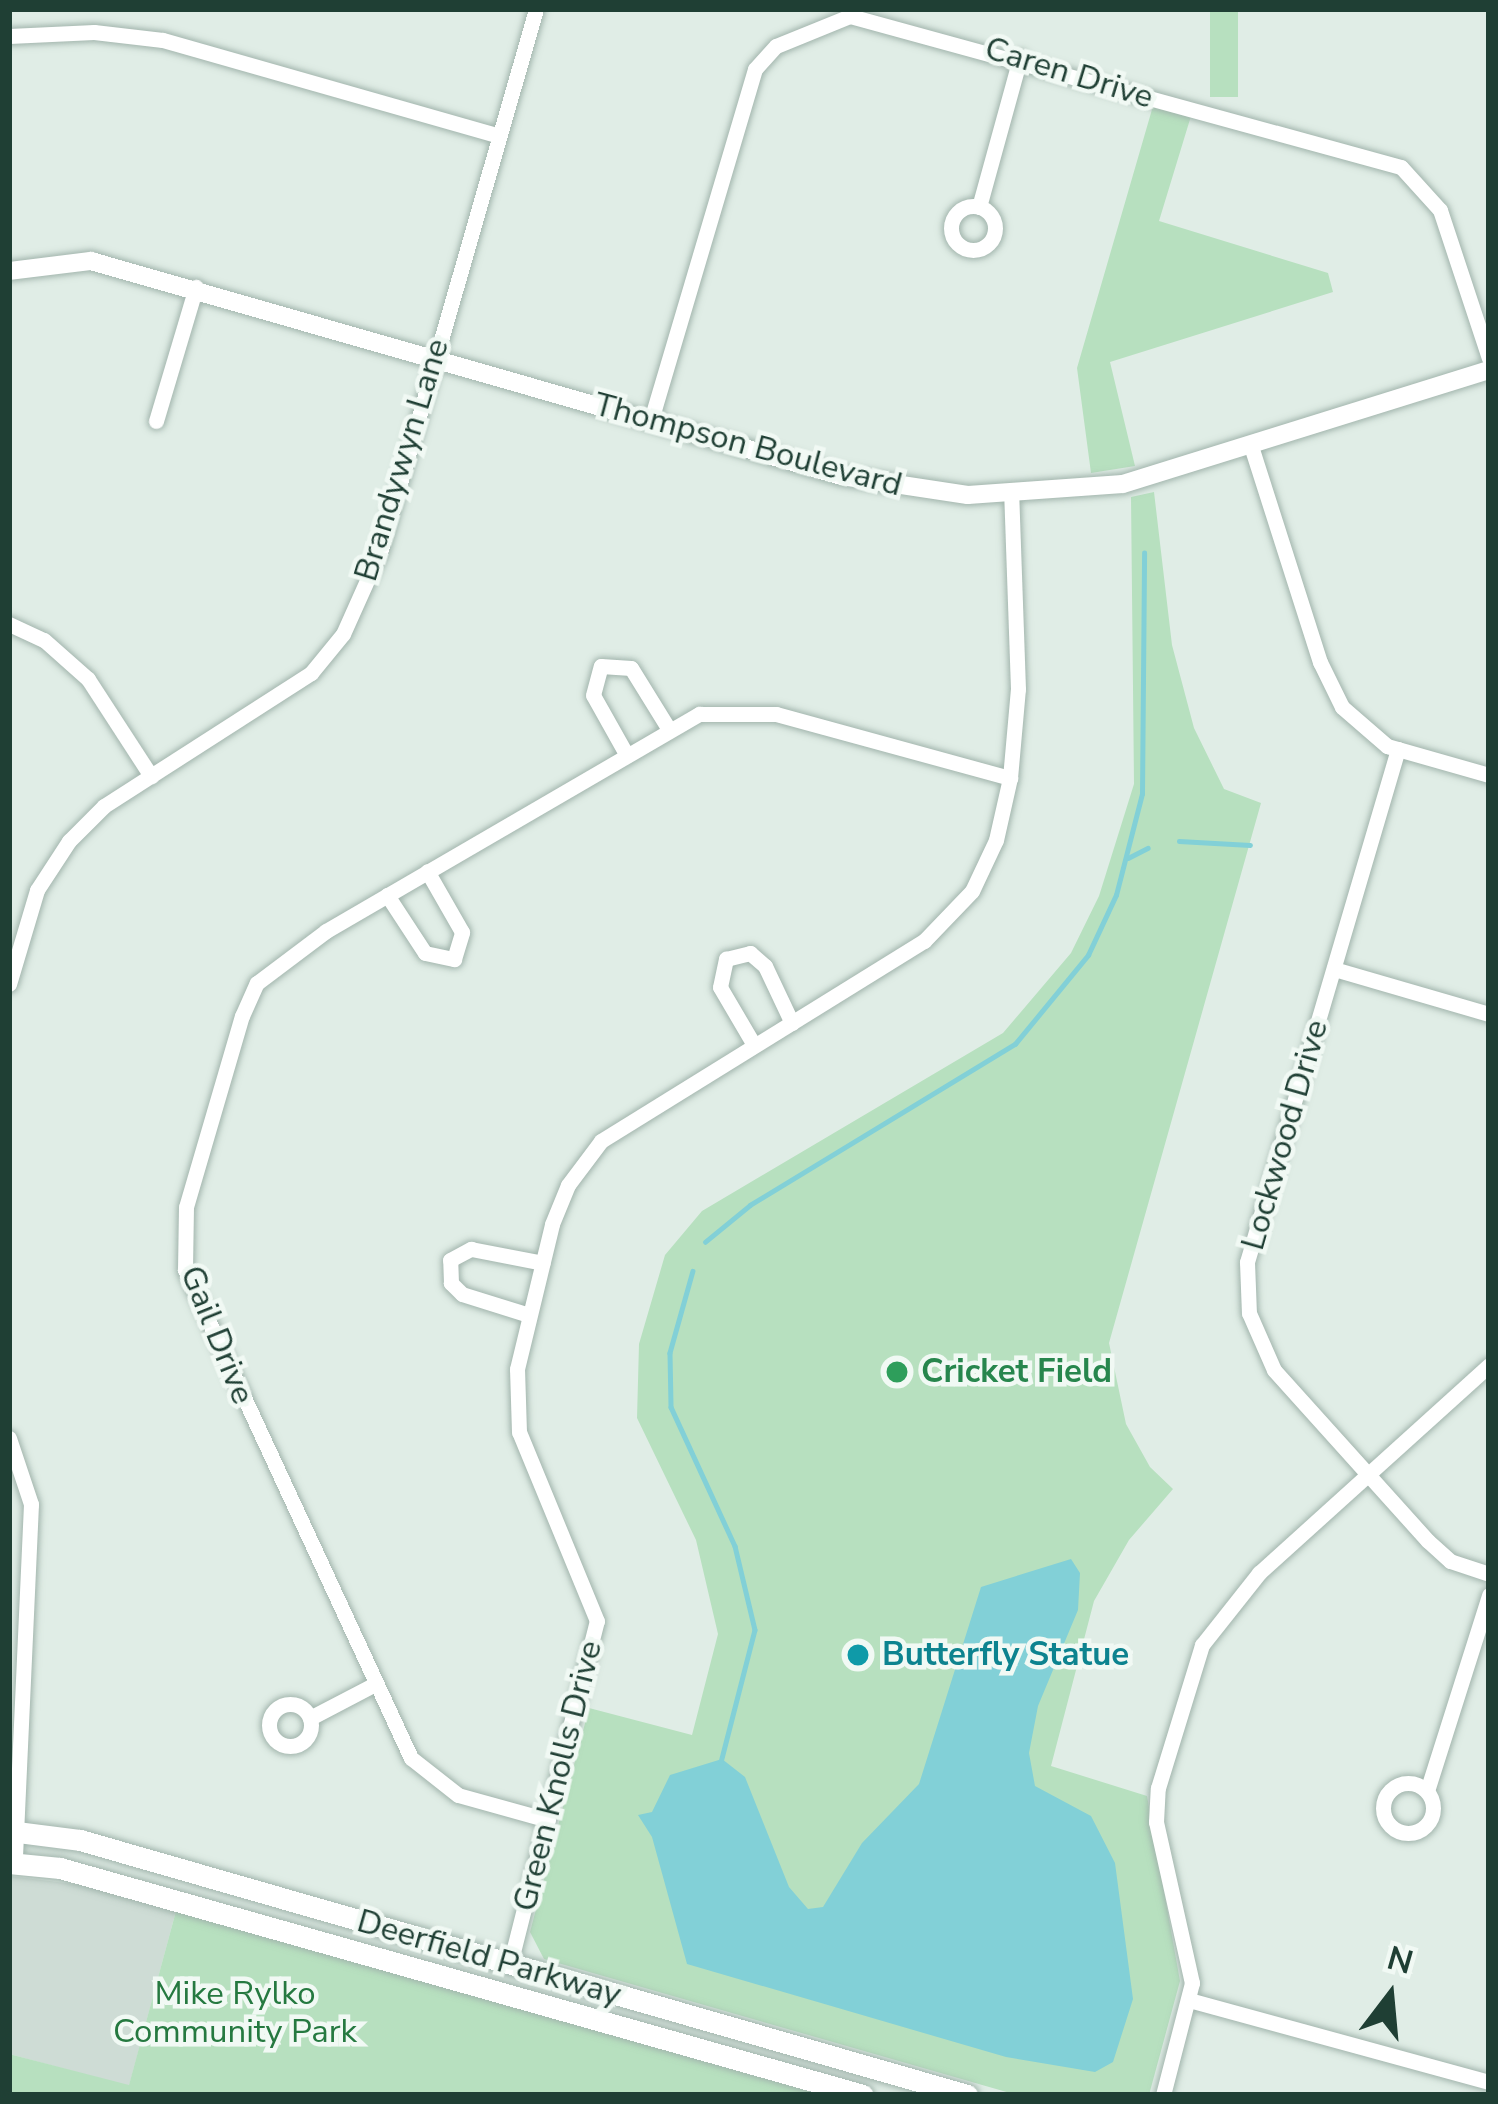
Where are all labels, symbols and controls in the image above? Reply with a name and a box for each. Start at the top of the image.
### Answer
street label: Caren Drive [980,29,1158,117]
street label: Brandywyn Lane [346,334,458,586]
street label: Thompson Boulevard [590,385,906,505]
street label: Lockwood Drive [1233,1015,1337,1255]
street label: Gail Drive [171,1260,263,1410]
place label: Cricket Field [921,1352,1112,1392]
marker: Cricket Field [884,1359,910,1385]
place label: Butterfly Statue [882,1635,1129,1675]
street label: Green Knolls Drive [505,1637,611,1915]
marker: Butterfly Statue [845,1642,871,1668]
street label: Deerfield Parkway [352,1901,626,2015]
north arrow [1330,1936,1450,2056]
text: N [1382,1936,1418,1986]
park label: Mike Rylko Community Park [113,1974,357,2052]

